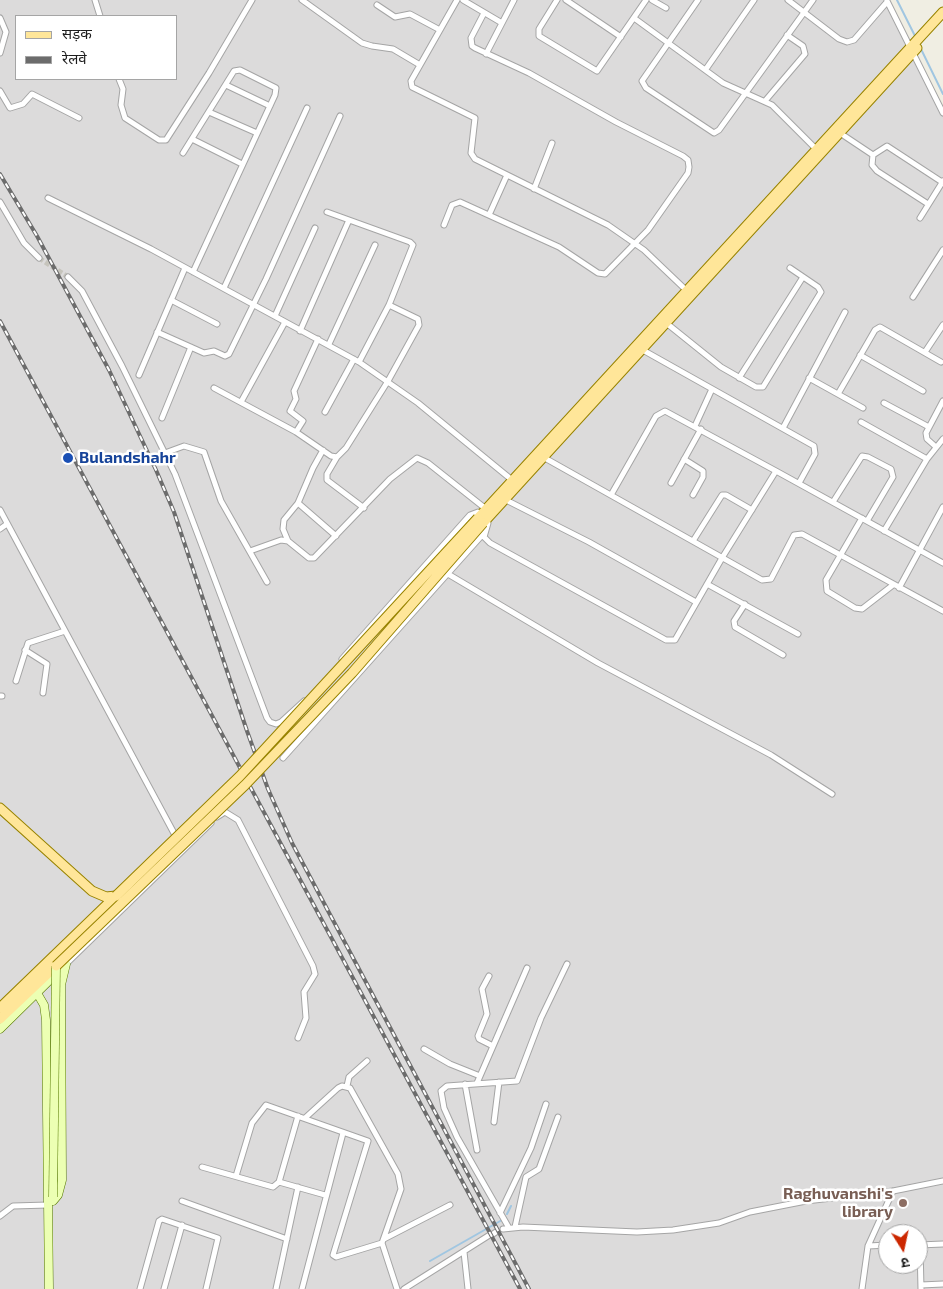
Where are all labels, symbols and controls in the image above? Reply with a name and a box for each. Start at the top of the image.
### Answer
legend [15,15,178,80]
text: सड़क [62,24,92,42]
text: रेलवे [62,49,87,67]
place label: Bulandshahr [79,448,176,468]
marker: Bulandshahr [61,451,75,465]
place label: Raghuvanshi's library [783,1184,893,1222]
marker: Raghuvanshi's library [897,1197,909,1209]
north arrow [878,1224,928,1274]
text: उ [900,1254,911,1272]

